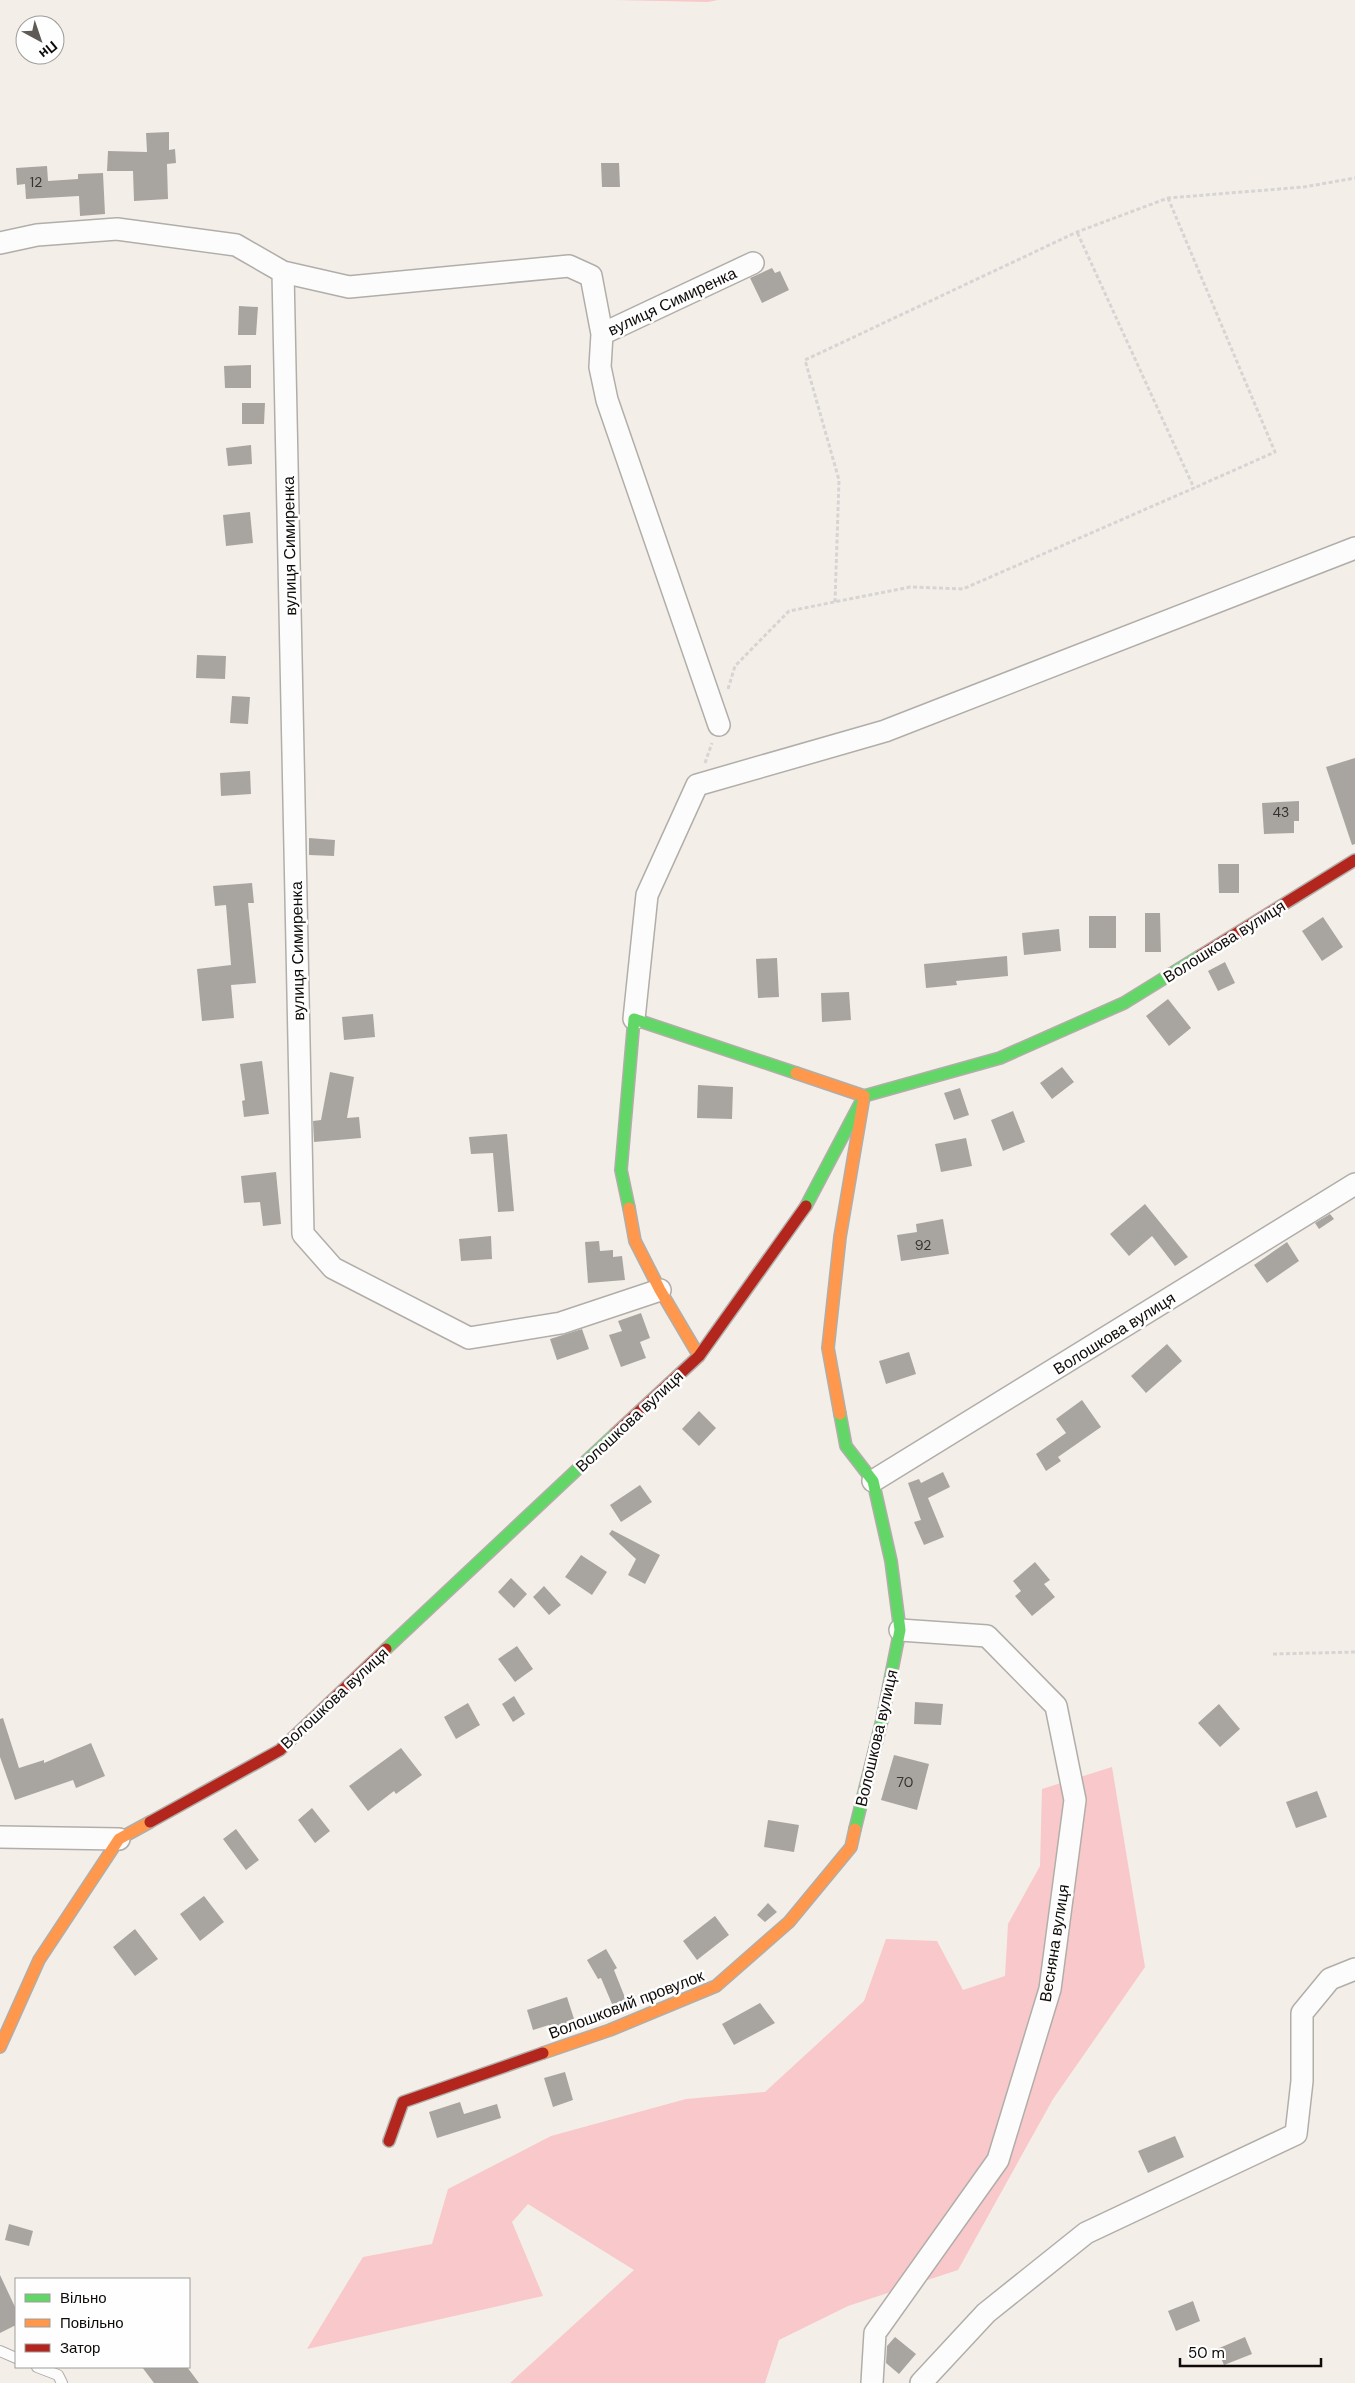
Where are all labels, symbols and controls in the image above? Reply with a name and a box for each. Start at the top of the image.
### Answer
north arrow [15,15,65,65]
text: Пн [35,37,61,63]
house number: 12 [30,173,42,191]
street label: вулиця Симиренка [605,262,740,340]
street label: вулиця Симиренка [278,476,301,616]
house number: 43 [1273,803,1289,821]
street label: вулиця Симиренка [286,881,309,1021]
street label: Волошкова вулиця [1159,895,1289,987]
house number: 92 [915,1236,931,1254]
street label: Волошкова вулиця [1049,1287,1179,1379]
street label: Волошкова вулиця [571,1366,688,1477]
street label: Волошкова вулиця [276,1643,393,1754]
street label: Волошкова вулиця [851,1668,902,1809]
house number: 70 [897,1773,913,1791]
street label: Весняна вулиця [1035,1883,1074,2003]
street label: Волошковий провулок [545,1965,708,2044]
legend [15,2278,190,2368]
text: Вільно [60,2288,107,2308]
text: Повільно [60,2313,124,2333]
scale bar [1180,2336,1321,2368]
text: Затор [60,2338,100,2358]
text: 50 m [1188,2343,1225,2363]

